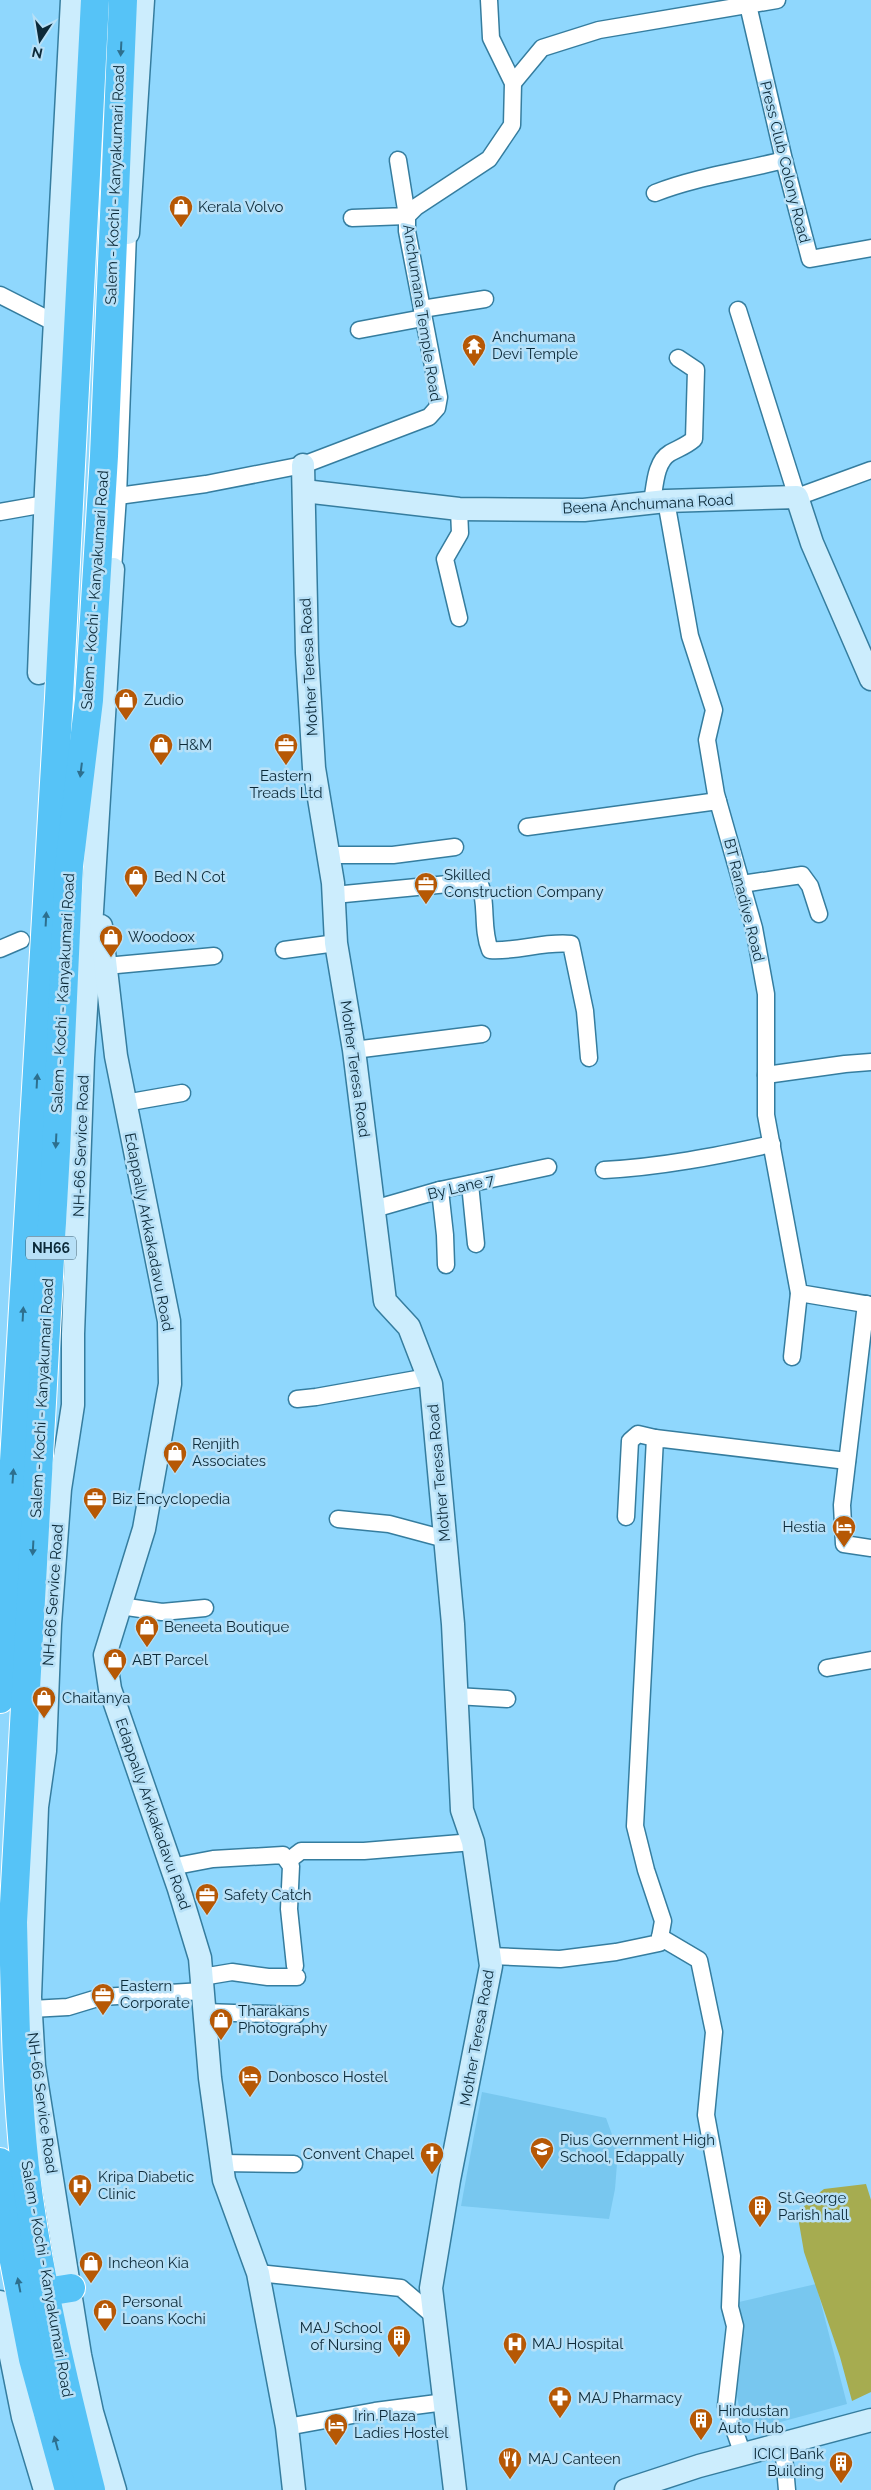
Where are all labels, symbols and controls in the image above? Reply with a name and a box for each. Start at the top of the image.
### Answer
north arrow [15,15,65,65]
one-way arrow [116,41,124,57]
text: N [30,44,44,62]
street label: Salem - Kochi - Kanyakumari Road [102,65,128,305]
street label: Press Club Colony Road [756,79,814,245]
shop icon: Kerala Volvo [168,194,194,228]
place label: Kerala Volvo [198,198,284,216]
street label: Anchumana Temple Road [399,223,445,403]
place label: Anchumana Devi Temple [492,328,578,363]
temple icon: Anchumana Devi Temple [461,333,487,367]
street label: Salem - Kochi - Kanyakumari Road [78,470,112,710]
street label: Beena Anchumana Road [562,491,734,517]
street label: Mother Teresa Road [296,598,322,736]
shop icon: Zudio [113,687,139,721]
place label: Zudio [144,691,184,709]
shop icon: H&M [148,732,174,766]
office icon: Eastern Treads Ltd [273,732,299,766]
place label: H&M [178,736,212,754]
one-way arrow [77,762,85,778]
place label: Eastern Treads Ltd [249,767,323,802]
street label: BT Ranadive Road [720,837,768,963]
shop icon: Bed N Cot [123,864,149,898]
place label: Skilled Construction Company [444,866,604,901]
place label: Bed N Cot [154,868,225,886]
office icon: Skilled Construction Company [413,871,439,905]
street label: Salem - Kochi - Kanyakumari Road [48,873,78,1113]
one-way arrow [43,911,51,927]
shop icon: Woodoox [98,924,124,958]
place label: Woodoox [128,928,195,946]
street label: Mother Teresa Road [336,999,374,1139]
one-way arrow [34,1073,42,1089]
street label: NH-66 Service Road [70,1075,92,1217]
street label: Edappally Arkkakadavu Road [121,1131,177,1333]
one-way arrow [52,1134,60,1150]
street label: By Lane 7 [426,1171,496,1203]
road number: NH66 [26,1236,76,1260]
street label: Salem - Kochi - Kanyakumari Road [27,1278,57,1518]
one-way arrow [20,1305,28,1321]
street label: Mother Teresa Road [424,1403,454,1543]
place label: Renjith Associates [192,1435,266,1470]
shop icon: Renjith Associates [162,1440,188,1474]
one-way arrow [9,1467,17,1483]
office icon: Biz Encyclopedia [82,1486,108,1520]
place label: Biz Encyclopedia [112,1490,230,1508]
hotel icon: Hestia [831,1514,857,1548]
place label: Hestia [783,1518,826,1536]
street label: NH-66 Service Road [39,1523,67,1667]
one-way arrow [28,1540,36,1556]
shop icon: Beneeta Boutique [134,1614,160,1648]
place label: Beneeta Boutique [164,1618,289,1636]
shop icon: ABT Parcel [102,1647,128,1681]
place label: ABT Parcel [132,1651,209,1669]
shop icon: Chaitanya [31,1685,57,1719]
place label: Chaitanya [62,1689,130,1707]
street label: Edappally Arkkakadavu Road [112,1716,194,1912]
office icon: Safety Catch [194,1882,220,1916]
place label: Safety Catch [224,1886,312,1904]
street label: Mother Teresa Road [456,1968,498,2108]
place label: Eastern Corporate [120,1977,190,2012]
office icon: Eastern Corporate [90,1982,116,2016]
place label: Tharakans Photography [238,2002,327,2037]
shop icon: Tharakans Photography [208,2007,234,2041]
street label: NH-66 Service Road [23,2031,61,2175]
hotel icon: Donbosco Hostel [237,2064,263,2098]
place label: Donbosco Hostel [268,2068,389,2086]
place label: Pius Government High School, Edappally [560,2131,715,2166]
school or university icon: Pius Government High School, Edappally [529,2136,555,2170]
church icon: Convent Chapel [419,2141,445,2175]
place label: Convent Chapel [303,2145,415,2163]
street label: Salem - Kochi - Kanyakumari Road [17,2159,77,2399]
place label: Kripa Diabetic Clinic [98,2168,194,2203]
hospital icon: Kripa Diabetic Clinic [67,2173,93,2207]
place label: St.George Parish hall [778,2189,850,2224]
building icon: St.George Parish hall [747,2194,773,2228]
shop icon: Incheon Kia [78,2250,104,2284]
place label: Incheon Kia [108,2254,189,2272]
one-way arrow [14,2277,22,2293]
place label: Personal Loans Kochi [122,2293,206,2328]
shop icon: Personal Loans Kochi [92,2298,118,2332]
place label: MAJ School of Nursing [300,2319,383,2354]
building icon: MAJ School of Nursing [386,2324,412,2358]
hospital icon: MAJ Hospital [502,2331,528,2365]
place label: MAJ Hospital [532,2335,624,2353]
pharmacy icon: MAJ Pharmacy [547,2385,573,2419]
place label: MAJ Pharmacy [578,2389,682,2407]
place label: Hindustan Auto Hub [718,2402,789,2437]
place label: Irin Plaza Ladies Hostel [354,2407,449,2442]
building icon: Hindustan Auto Hub [688,2407,714,2441]
hotel icon: Irin Plaza Ladies Hostel [323,2412,349,2446]
one-way arrow [52,2435,60,2451]
place label: ICICI Bank Building [754,2445,824,2480]
restaurant icon: MAJ Canteen [497,2446,523,2480]
place label: MAJ Canteen [528,2450,621,2468]
building icon: ICICI Bank Building [828,2450,854,2484]

